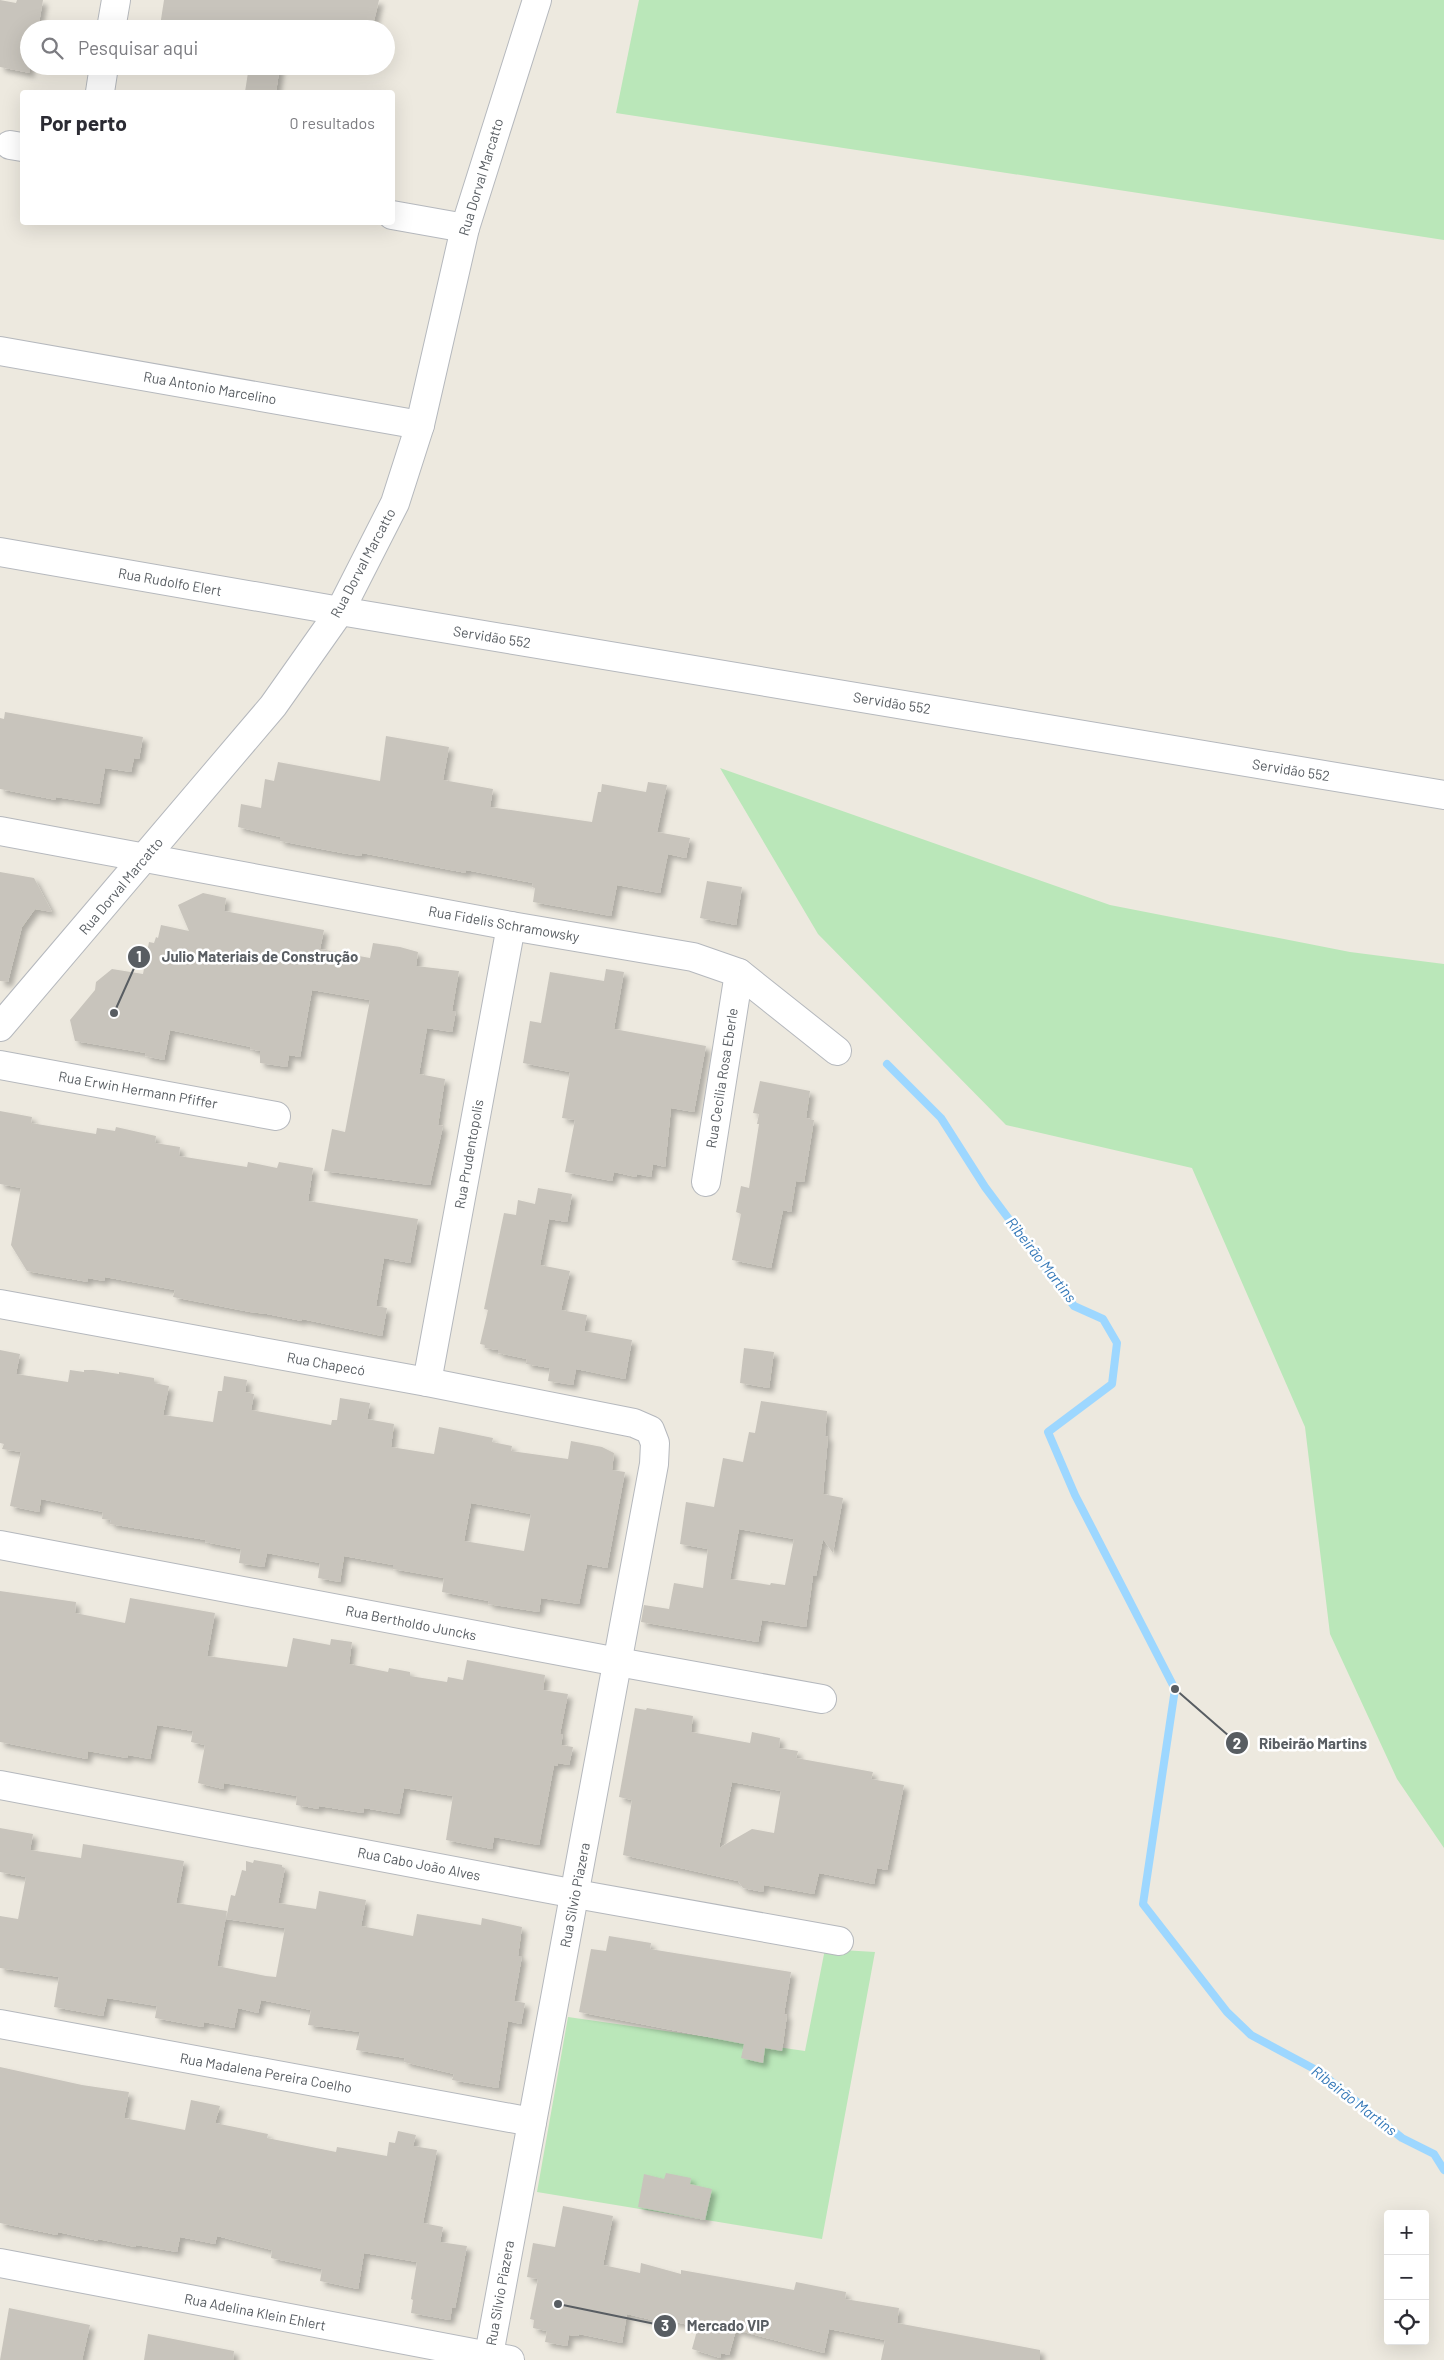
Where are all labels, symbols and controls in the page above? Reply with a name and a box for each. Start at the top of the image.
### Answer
search box [20,20,395,75]
icon: search [38,34,66,62]
text: Pesquisar aqui [78,36,198,59]
text: Por perto [40,110,127,135]
text: 0 resultados [290,113,375,132]
street label: Rua Dorval Marcatto [455,116,506,238]
street label: Rua Antonio Marcelino [142,367,278,408]
street label: Rua Dorval Marcatto [326,505,399,620]
street label: Rua Rudolfo Elert [117,564,223,599]
street label: Servidão 552 [452,622,532,651]
street label: Servidão 552 [852,688,932,717]
street label: Servidão 552 [1251,755,1331,784]
street label: Rua Dorval Marcatto [75,834,166,938]
street label: Rua Fidelis Schramowsky [427,902,581,945]
callout: Julio Materiais de Construção [126,942,368,972]
text: 1 [136,947,142,965]
text: Julio Materiais de Construção [162,947,358,965]
street label: Rua Cecilia Rosa Eberle [702,1007,741,1149]
street label: Rua Erwin Hermann Pfiffer [57,1067,219,1112]
street label: Rua Prudentopolis [451,1098,487,1210]
water label: Ribeirão Martins [1003,1213,1081,1306]
street label: Rua Chapecó [286,1348,366,1379]
street label: Rua Bertholdo Juncks [344,1601,478,1644]
callout: Ribeirão Martins [1224,1728,1377,1758]
text: 2 [1233,1734,1241,1752]
text: Ribeirão Martins [1259,1734,1368,1752]
street label: Rua Silvio Piazera [556,1841,593,1949]
street label: Rua Cabo João Alves [356,1843,482,1884]
street label: Rua Madalena Pereira Coelho [179,2049,354,2096]
water label: Ribeirão Martins [1308,2061,1401,2139]
map controls [1384,2210,1429,2345]
button: + [1384,2210,1429,2255]
street label: Rua Silvio Piazera [482,2239,517,2347]
button: − [1384,2255,1429,2300]
street label: Rua Adelina Klein Ehlert [183,2289,327,2334]
button: locate [1384,2300,1429,2345]
callout: Mercado VIP [652,2311,780,2341]
text: 3 [661,2316,669,2334]
text: Mercado VIP [687,2316,769,2334]

